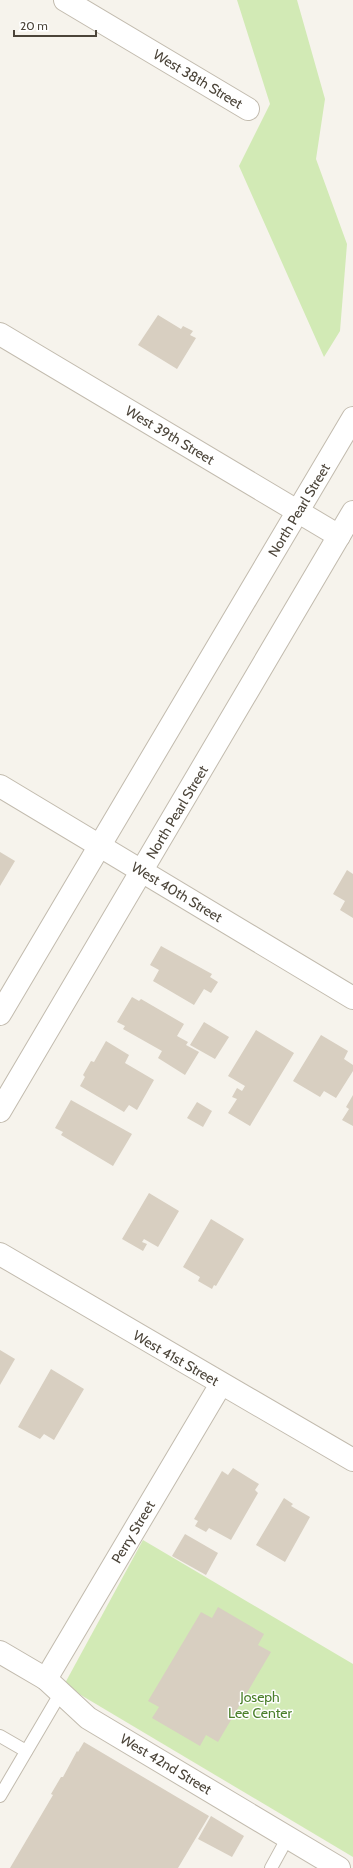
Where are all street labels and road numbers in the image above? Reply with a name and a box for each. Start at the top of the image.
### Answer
street label: West 38th Street [150,45,246,113]
street label: West 39th Street [122,401,218,469]
street label: North Pearl Street [264,460,334,560]
street label: North Pearl Street [142,762,212,862]
street label: West 40th Street [128,858,226,926]
street label: West 41st Street [130,1326,222,1390]
street label: Perry Street [107,1497,159,1567]
street label: West 42nd Street [117,1730,215,1799]

